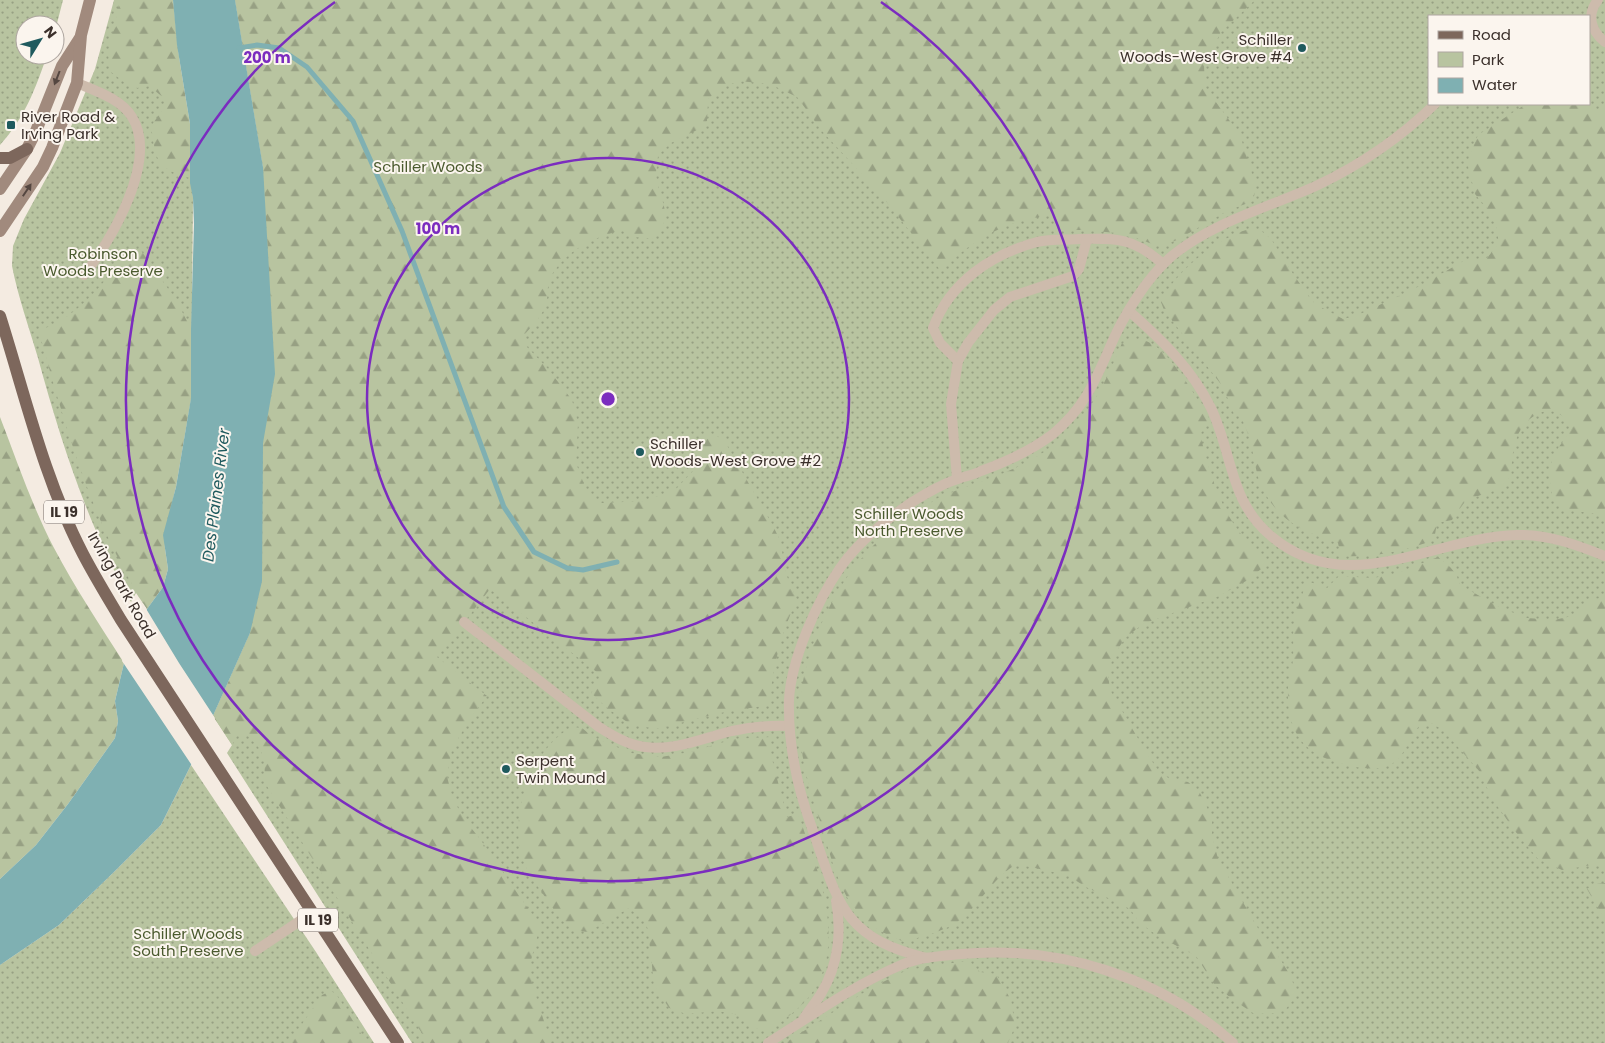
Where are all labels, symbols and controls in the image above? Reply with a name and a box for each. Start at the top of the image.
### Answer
north arrow [15,15,65,65]
legend [1428,15,1590,105]
text: N [39,22,62,42]
text: Road [1472,24,1511,45]
place label: Schiller Woods-West Grove #4 [1120,29,1292,67]
marker: Schiller Woods-West Grove #4 [1296,42,1308,54]
text: 200 m [243,47,291,68]
text: Park [1472,49,1504,70]
one-way arrow [53,70,60,85]
text: Water [1472,74,1518,95]
place label: River Road & Irving Park [21,106,115,144]
marker: River Road & Irving Park [5,119,17,131]
park label: Schiller Woods [373,156,483,177]
one-way arrow [22,183,32,197]
text: 100 m [416,218,460,239]
park label: Robinson Woods Preserve [43,243,163,281]
centre of rings [599,390,617,408]
water label: Des Plaines River [196,426,236,563]
place label: Schiller Woods-West Grove #2 [650,433,821,471]
marker: Schiller Woods-West Grove #2 [634,446,646,458]
road number: IL 19 [44,501,84,524]
park label: Schiller Woods North Preserve [854,503,964,541]
street label: Irving Park Road [83,528,161,642]
place label: Serpent Twin Mound [516,750,606,788]
marker: Serpent Twin Mound [500,763,512,775]
road number: IL 19 [298,908,338,932]
park label: Schiller Woods South Preserve [132,923,244,961]

